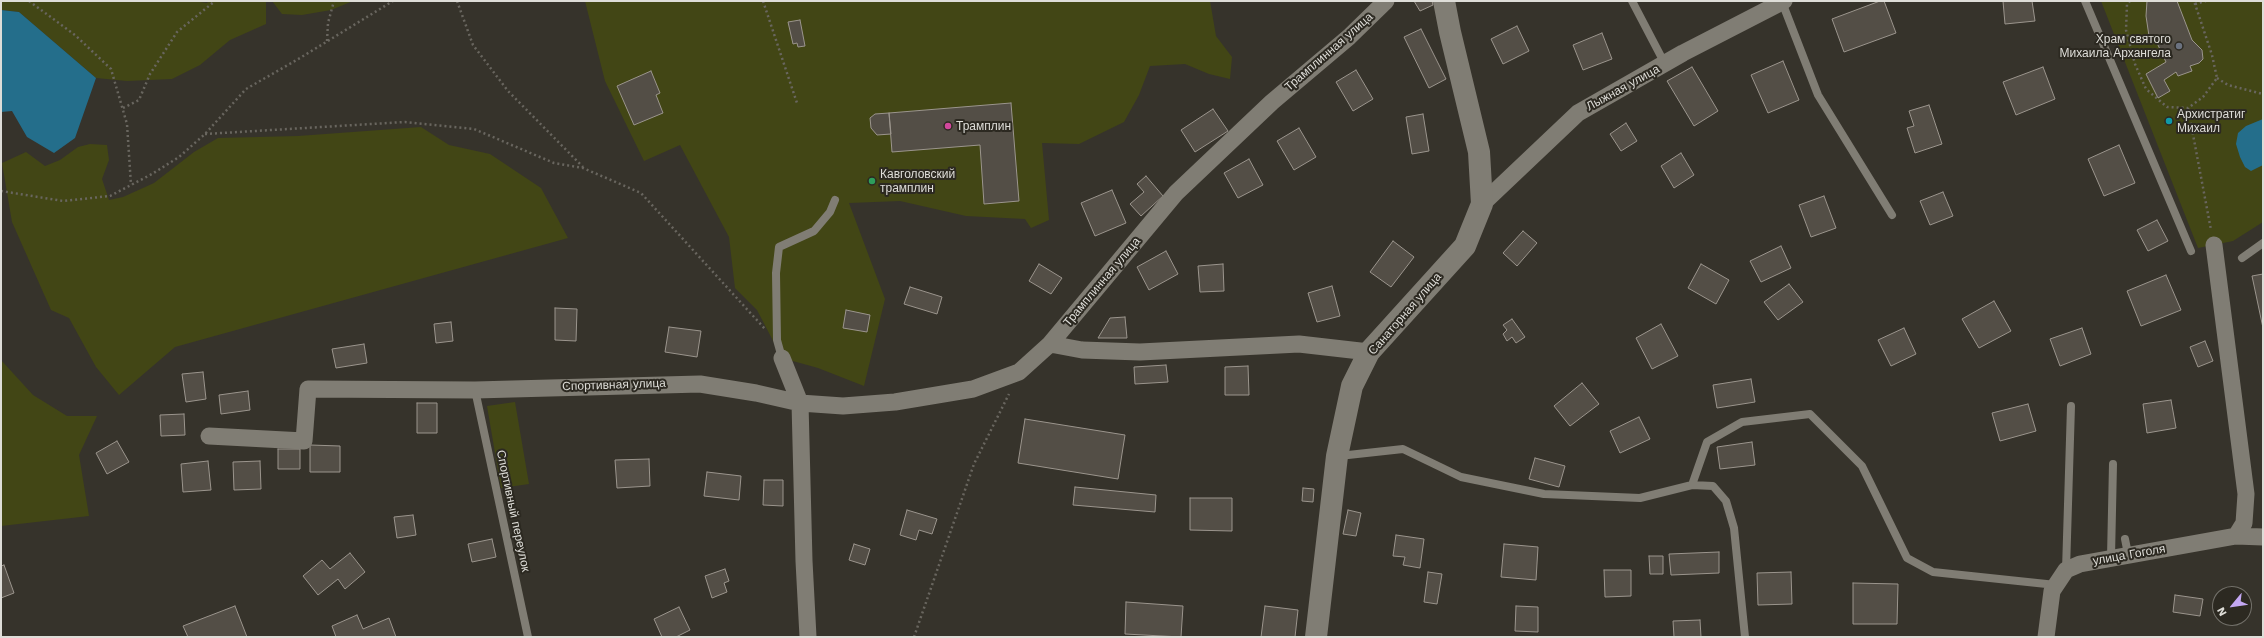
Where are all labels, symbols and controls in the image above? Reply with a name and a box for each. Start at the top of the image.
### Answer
street label: Трамплинная улица [1282,10,1376,94]
place label: Храм святого Михаила Архангела [2060,32,2171,60]
marker: Храм святого Михаила Архангела [2174,41,2184,51]
street label: Лыжная улица [1584,62,1662,114]
place label: Архистратиг Михаил [2177,107,2245,135]
marker: Архистратиг Михаил [2164,116,2174,126]
place label: Трамплин [956,119,1011,133]
marker: Трамплин [943,121,953,131]
place label: Кавголовский трамплин [880,167,955,195]
marker: Кавголовский трамплин [867,176,877,186]
street label: Трамплинная улица [1061,234,1143,330]
street label: Санаторная улица [1365,270,1445,358]
street label: Спортивная улица [562,376,666,394]
street label: Спортивный переулок [493,449,533,573]
street label: улица Гоголя [2092,542,2166,568]
north arrow [2212,586,2252,626]
text: N [2214,605,2230,618]

